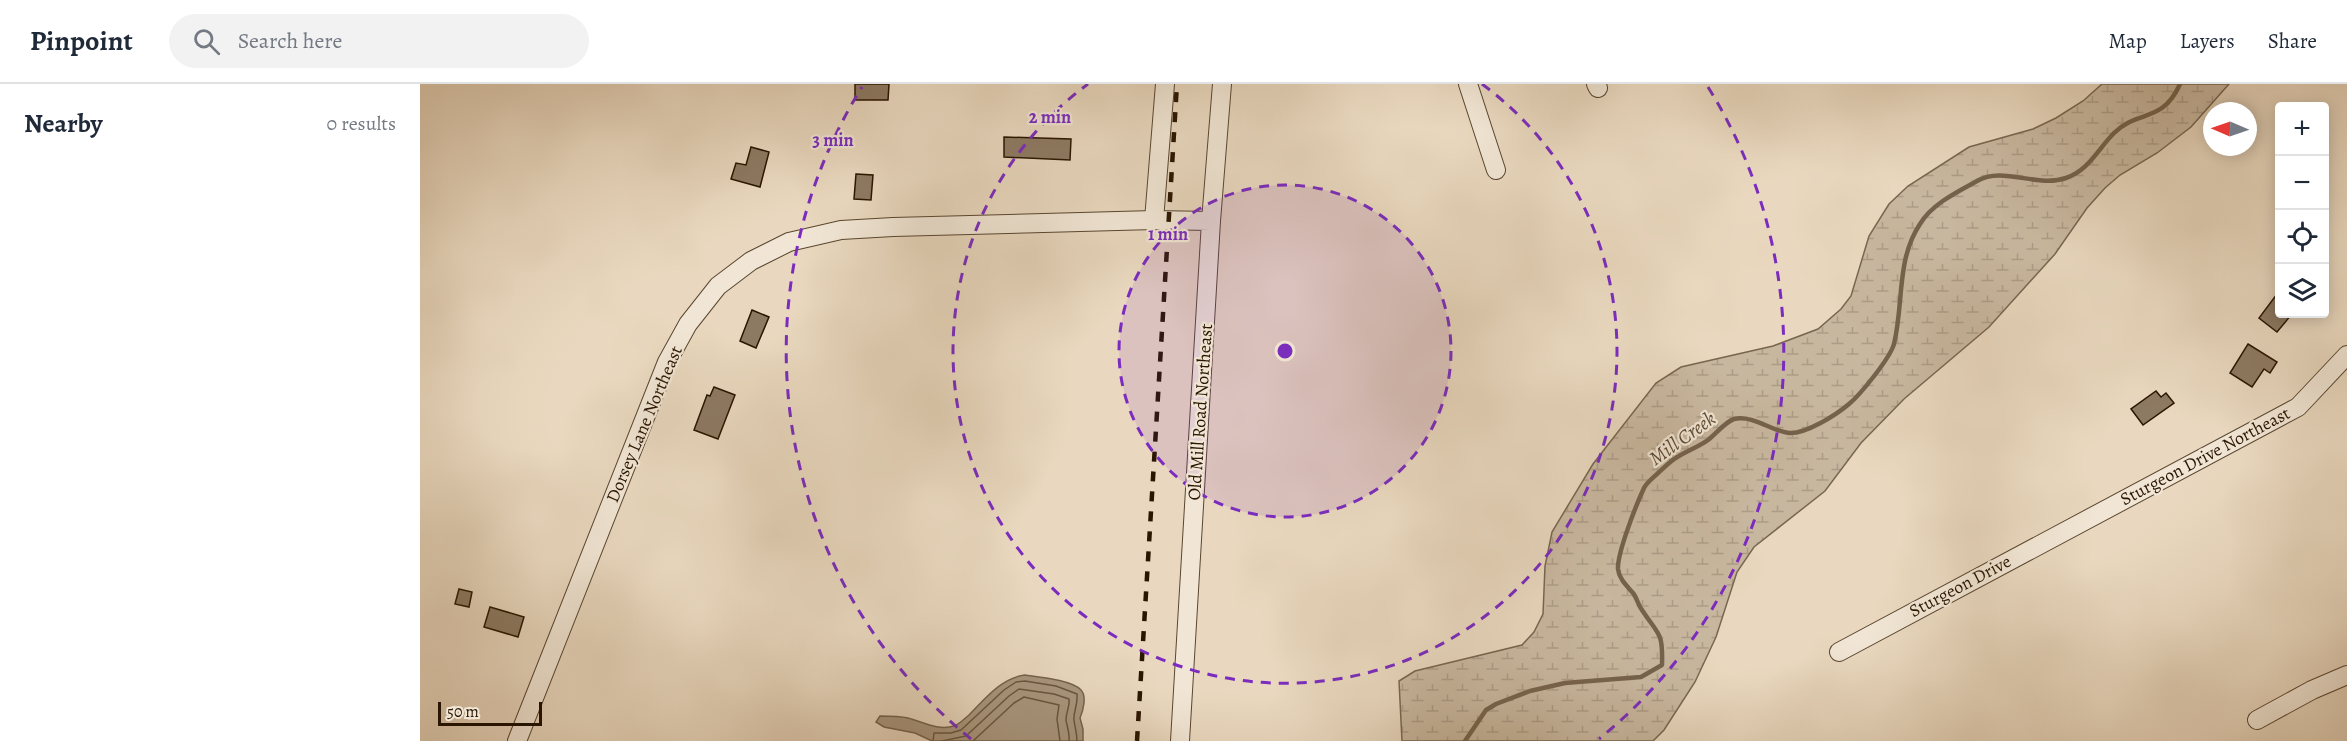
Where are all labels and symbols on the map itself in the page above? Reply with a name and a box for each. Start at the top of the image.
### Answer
north arrow [2203,102,2257,156]
text: 2 min [1029,105,1071,129]
text: 3 min [812,128,854,152]
text: 1 min [1148,222,1188,246]
street label: Old Mill Road Northeast [1182,323,1218,501]
centre of rings [1275,341,1295,361]
street label: Dorsey Lane Northeast [600,342,688,506]
street label: Sturgeon Drive Northeast [2116,401,2294,511]
water label: Mill Creek [1643,405,1721,472]
street label: Sturgeon Drive [1905,549,2015,623]
scale bar [438,699,542,726]

